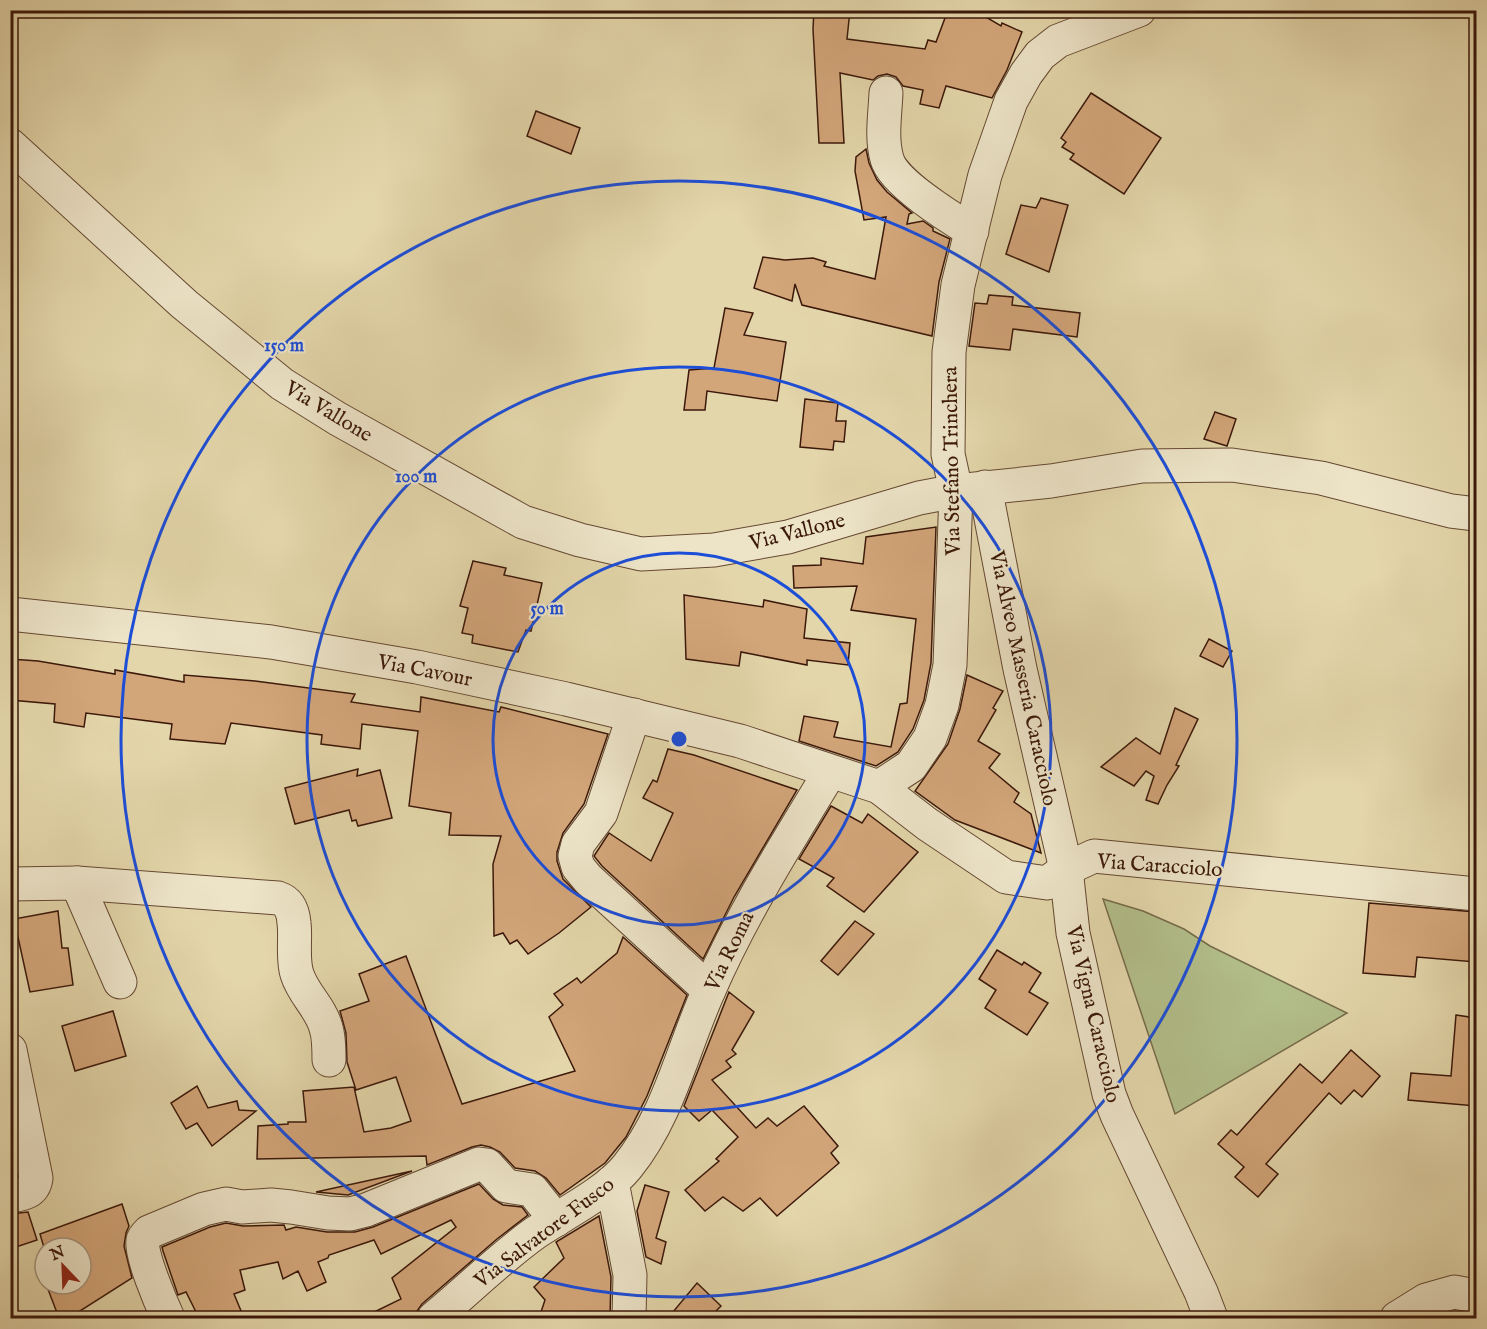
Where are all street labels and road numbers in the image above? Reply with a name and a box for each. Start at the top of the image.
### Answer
street label: Via Stefano Trinchera [937,365,968,557]
street label: Via Vallone [278,375,377,449]
street label: Via Vallone [746,507,848,558]
street label: Via Alveo Masseria Caracciolo [982,547,1063,808]
street label: Via Cavour [374,649,475,694]
street label: Via Caracciolo [1095,849,1223,884]
street label: Via Roma [699,906,762,997]
street label: Via Vigna Caracciolo [1059,922,1126,1106]
street label: Via Salvatore Fusco [469,1172,620,1295]

